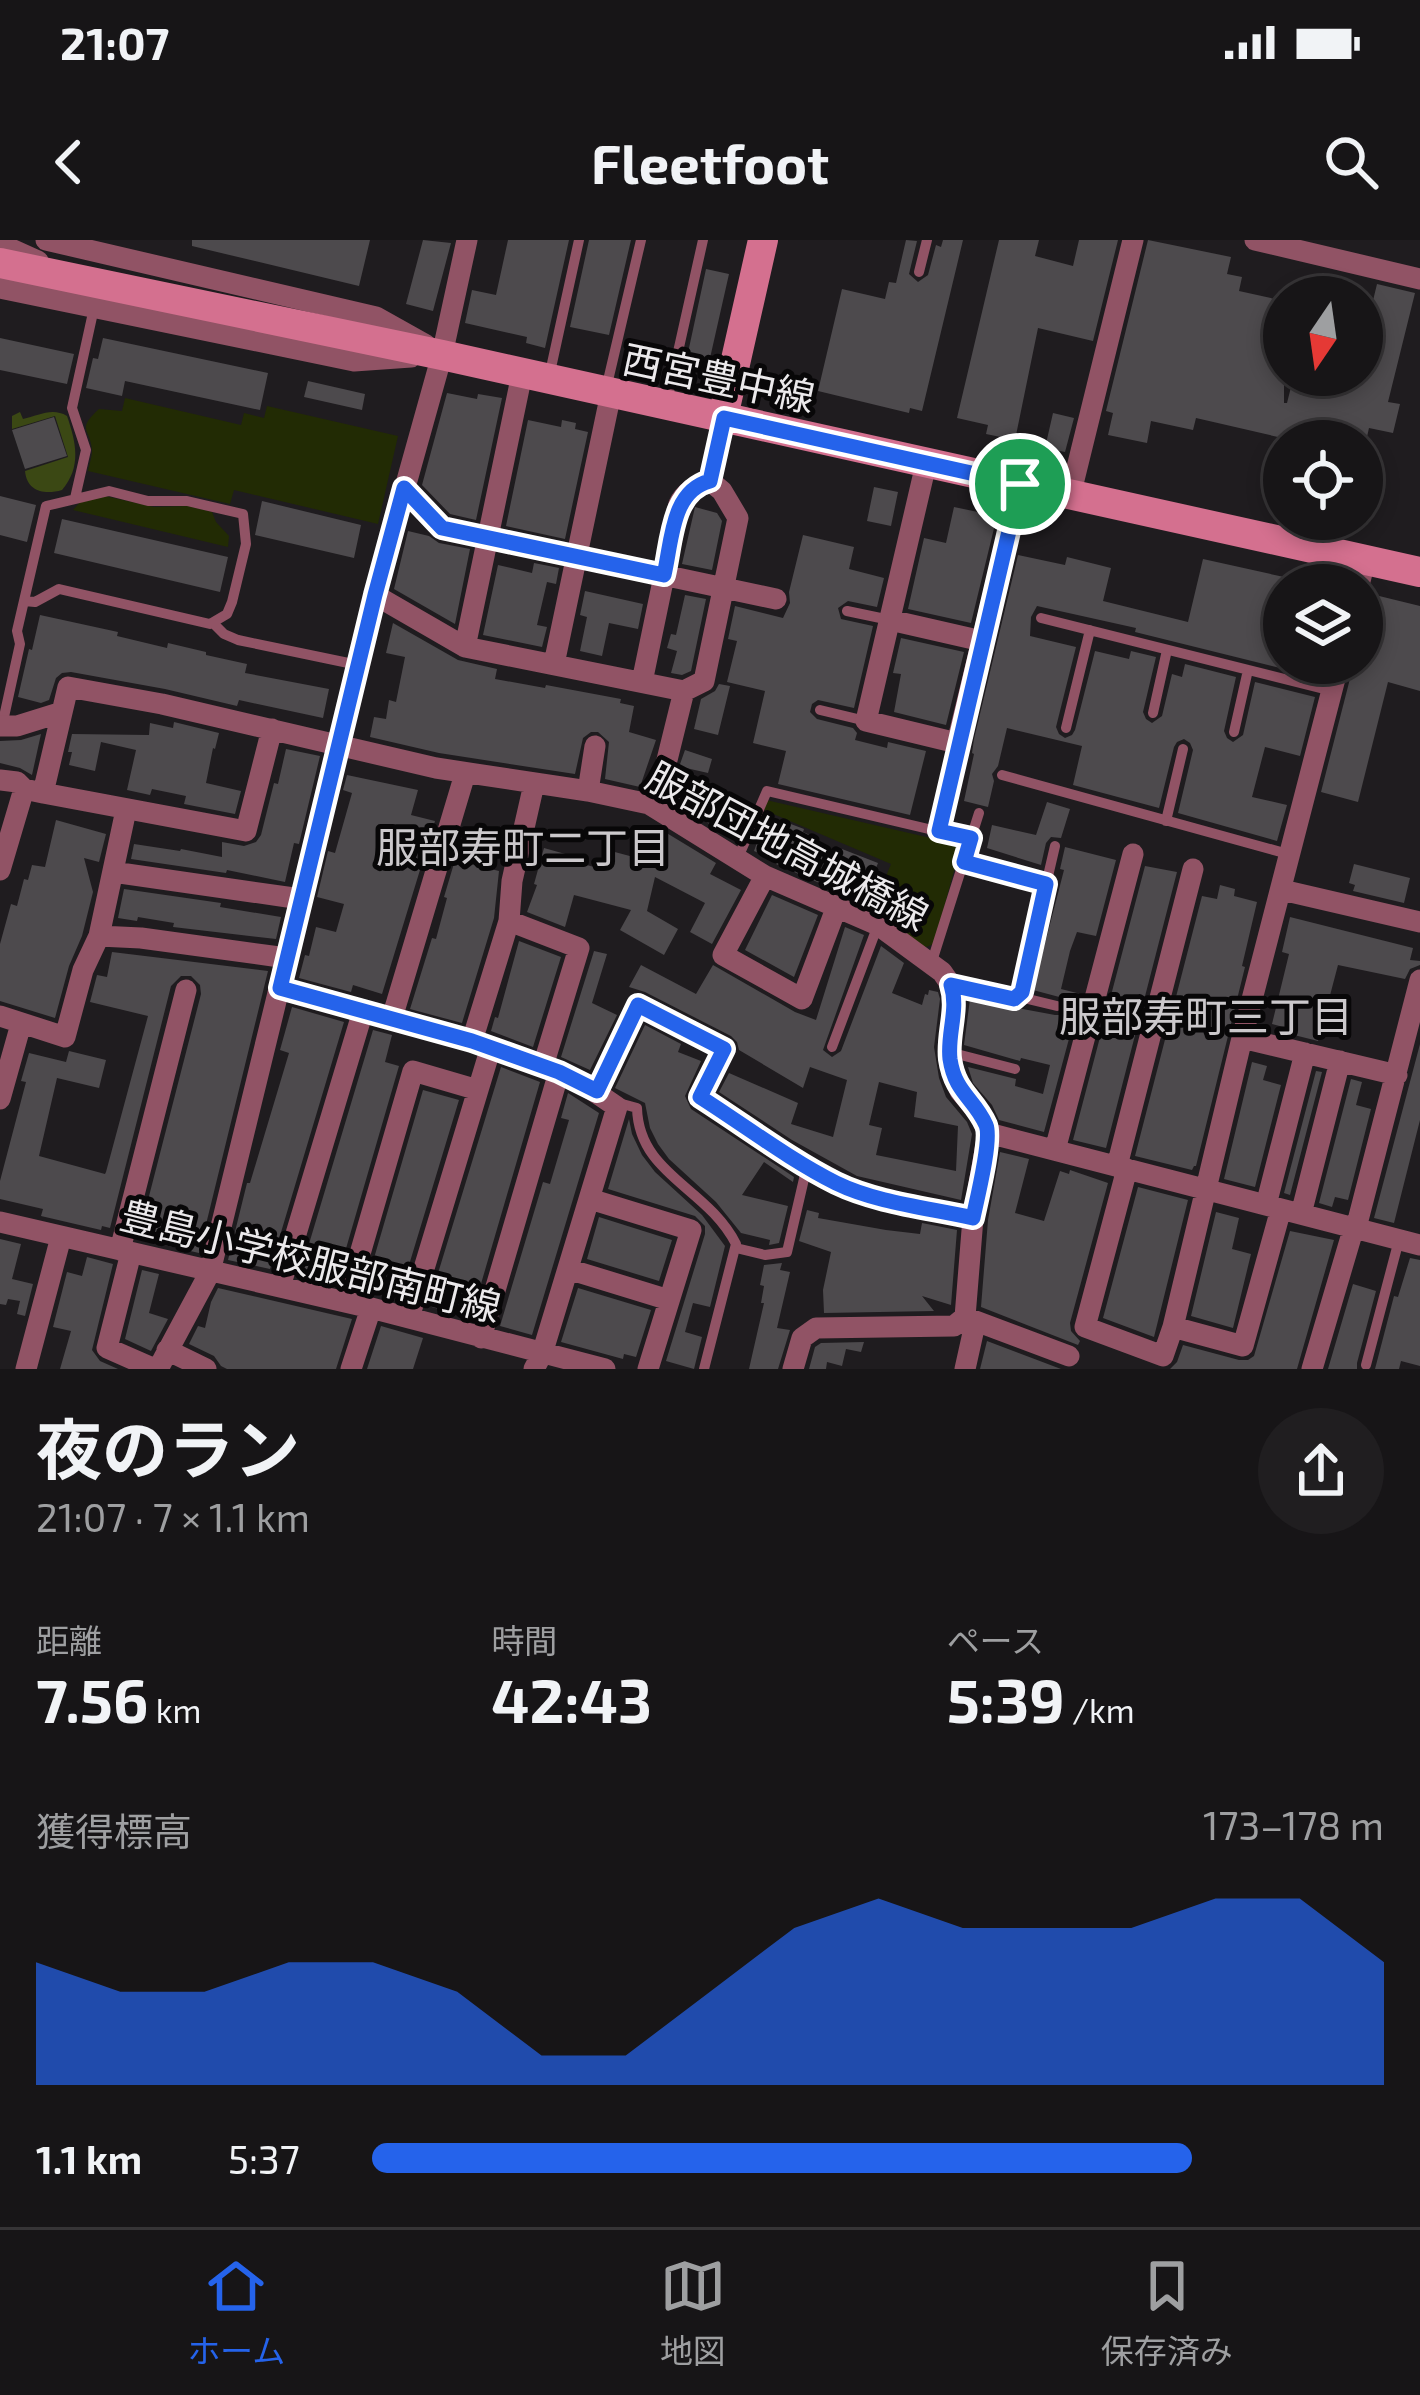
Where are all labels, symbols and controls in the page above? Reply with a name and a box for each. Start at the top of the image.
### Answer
text: 21:07 [60,15,169,69]
icon: back [36,129,102,195]
icon: search [1318,129,1384,195]
text: Fleetfoot [591,130,829,195]
north arrow [1263,276,1383,396]
map controls [1263,276,1383,684]
street label: 西宮豊中線 [619,334,819,420]
button: locate [1263,420,1383,540]
pin [969,433,1071,535]
icon: arrive [987,451,1053,517]
button: layers [1263,564,1383,684]
street label: 服部団地高城橋線 [639,751,937,939]
district label: 服部寿町二丁目 [376,821,670,871]
district label: 服部寿町三丁目 [1059,990,1353,1040]
street label: 豊島小学校服部南町線 [116,1190,506,1330]
text: 夜のラン [36,1408,300,1487]
button: share [1258,1408,1384,1534]
text: 21:07 · 7 × 1.1 km [36,1493,310,1540]
text: 距離 [36,1620,102,1660]
text: 時間 [491,1620,557,1660]
text: ペース [947,1620,1044,1660]
text: 7.56 [36,1663,148,1735]
text: 42:43 [491,1663,652,1735]
text: 5:39 [947,1663,1065,1735]
text: km [148,1690,201,1730]
text: /km [1065,1690,1135,1730]
text: 173–178 m [1203,1801,1384,1848]
text: 獲得標高 [36,1807,192,1854]
text: 1.1 km [36,2135,142,2182]
text: 5:37 [228,2135,300,2182]
tab: ホーム [187,2253,285,2373]
tab: 地図 [660,2253,726,2373]
tab: 保存済み [1101,2253,1233,2373]

